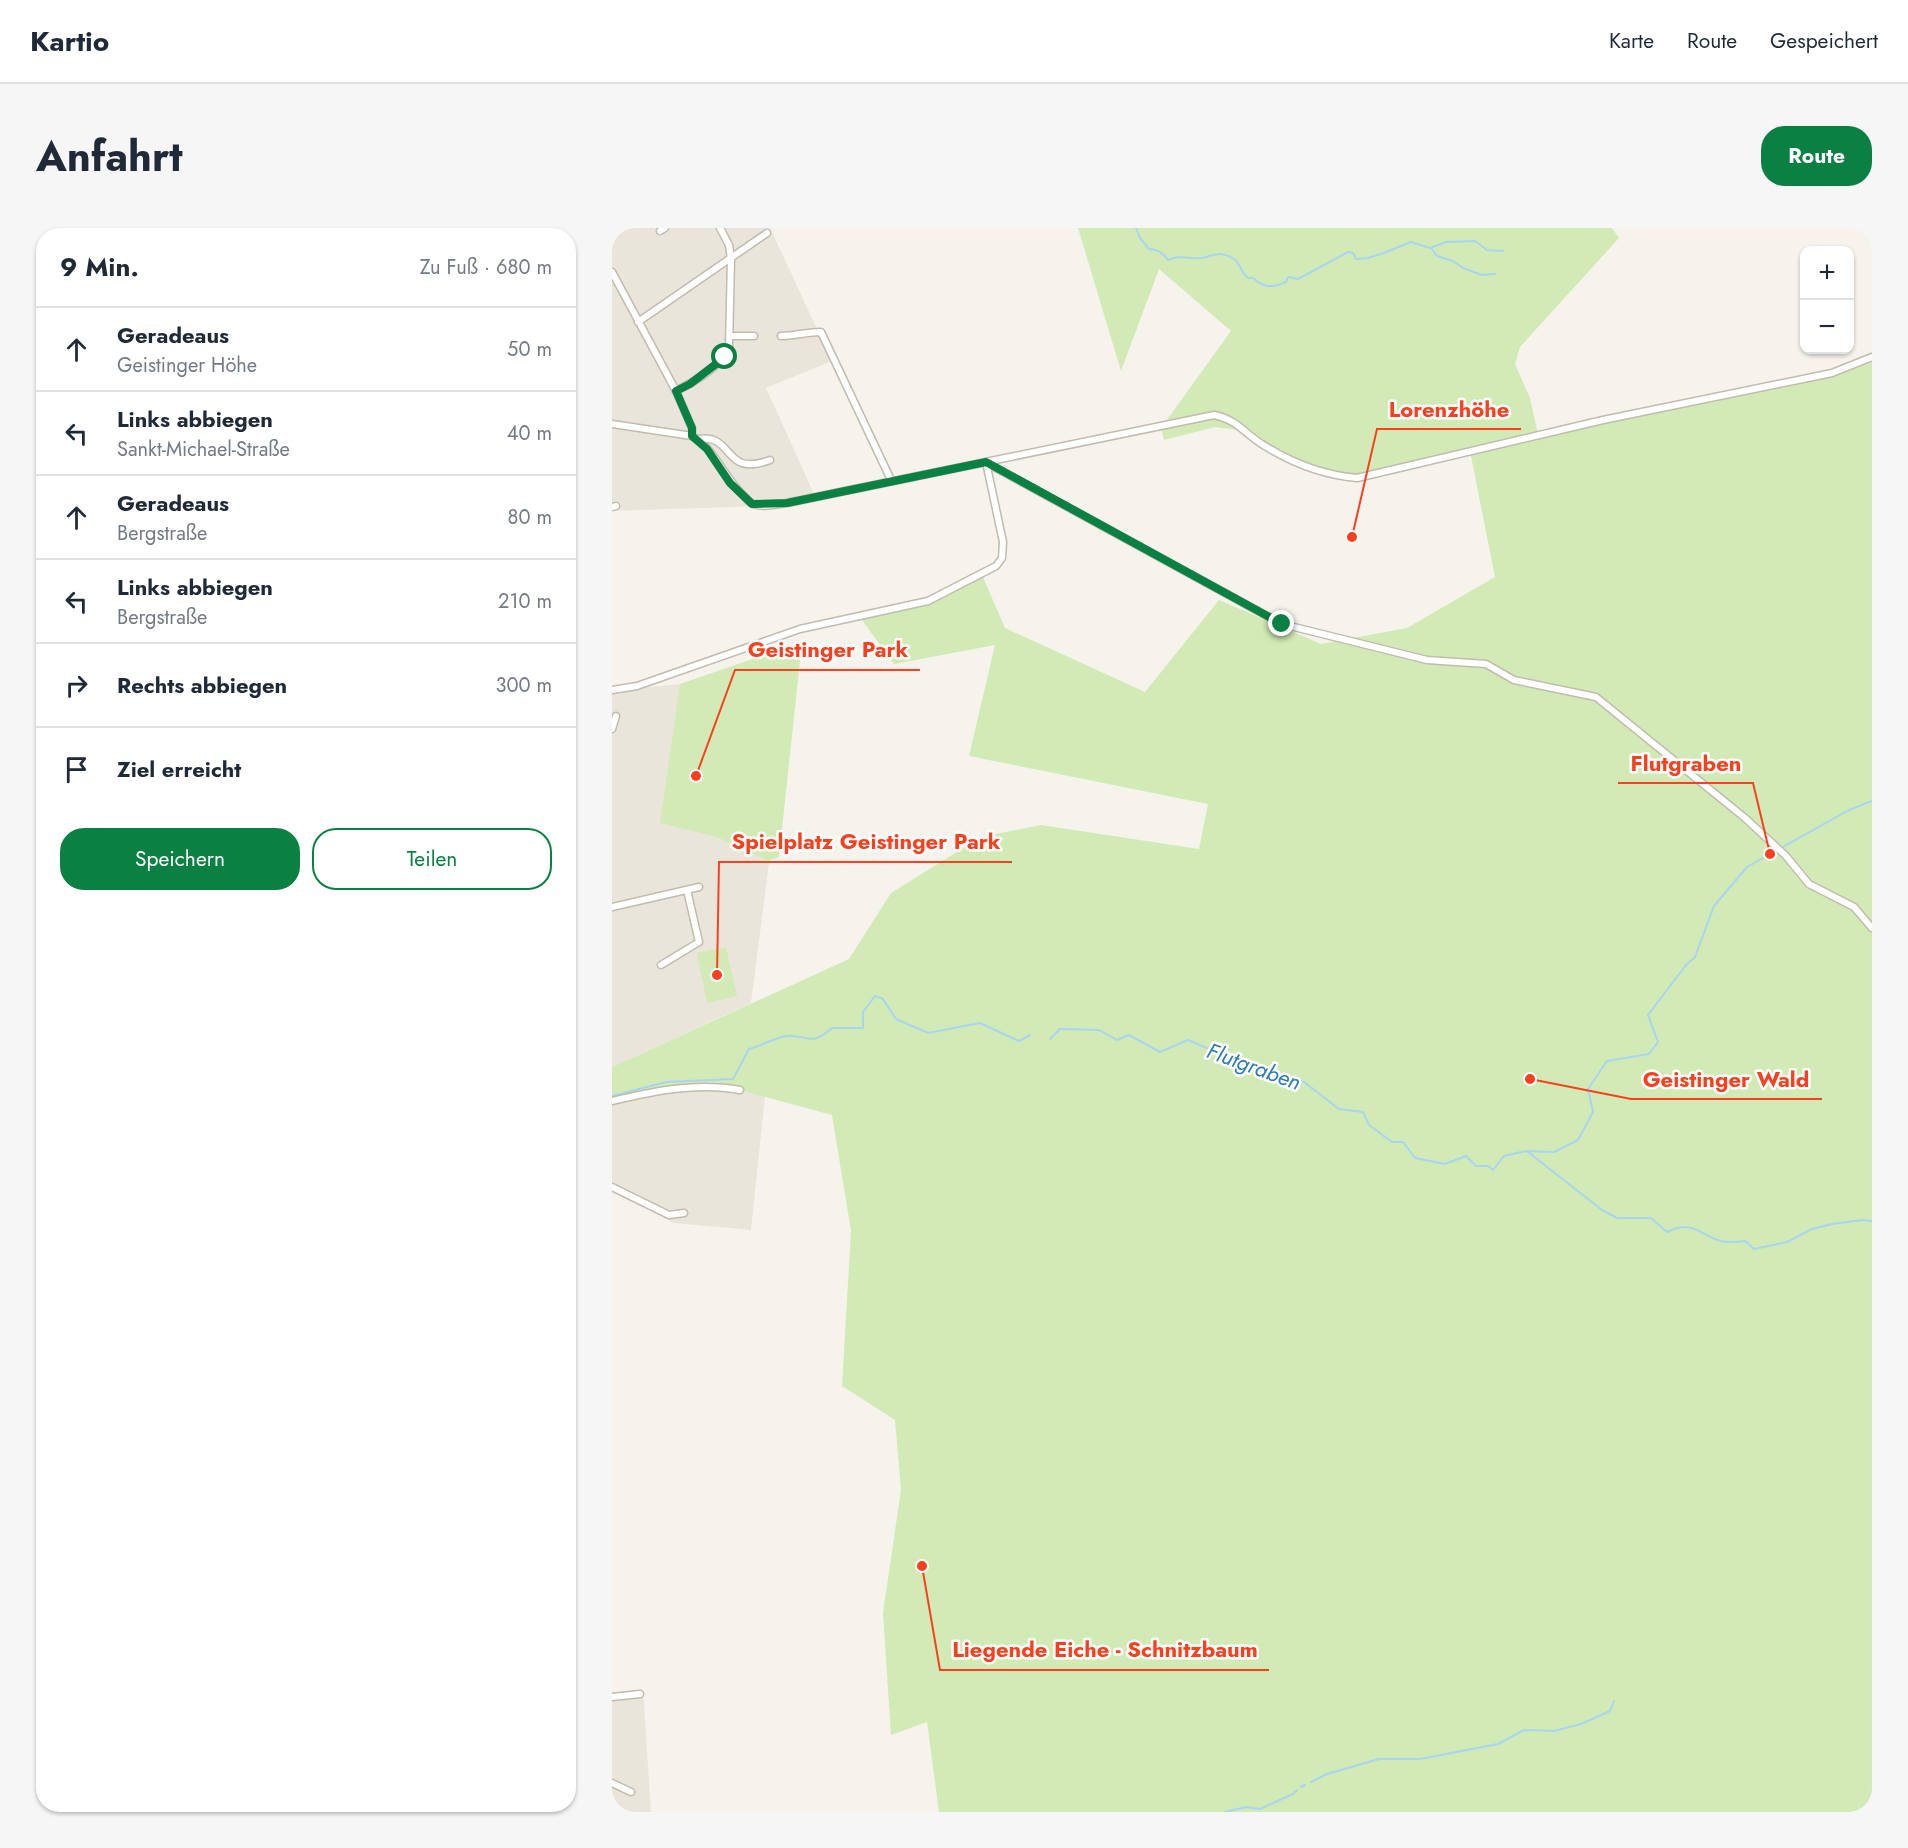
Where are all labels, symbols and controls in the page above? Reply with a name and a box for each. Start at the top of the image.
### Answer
text: Kartio [30,21,109,62]
text: Karte [1609,26,1654,56]
text: Route [1687,26,1737,56]
text: Gespeichert [1770,26,1878,56]
text: Anfahrt [36,126,183,187]
button: Route [1761,126,1872,186]
map controls [1800,246,1854,354]
button: + [1800,246,1854,300]
text: 9 Min. [60,248,139,286]
text: Zu Fuß · 680 m [420,253,552,282]
button: − [1800,300,1854,354]
text: Geradeaus [117,319,229,351]
icon: ahead [60,333,93,366]
text: 50 m [507,335,552,364]
route start [711,343,737,369]
text: Geistinger Höhe [117,351,257,380]
callout: Lorenzhöhe [1377,389,1521,429]
text: Lorenzhöhe [1389,393,1509,425]
text: Links abbiegen [117,403,273,435]
icon: left [60,417,93,450]
text: 40 m [507,419,552,448]
text: Sankt-Michael-Straße [117,435,290,464]
text: Geradeaus [117,487,229,519]
icon: ahead [60,501,93,534]
text: 80 m [507,503,552,532]
text: Bergstraße [117,519,207,548]
text: Links abbiegen [117,571,273,603]
icon: left [60,585,93,618]
text: 210 m [498,587,552,616]
text: Bergstraße [117,603,207,632]
route end [1268,610,1294,636]
callout: Geistinger Park [735,630,920,670]
text: Geistinger Park [748,633,909,665]
icon: right [60,669,93,702]
text: Rechts abbiegen [117,669,287,701]
text: 300 m [495,671,552,700]
callout: Flutgraben [1618,743,1753,783]
text: Flutgraben [1631,747,1741,779]
icon: arrive [60,753,93,786]
text: Ziel erreicht [117,753,241,785]
callout: Spielplatz Geistinger Park [719,822,1012,862]
text: Spielplatz Geistinger Park [731,825,1001,857]
button: Speichern [60,828,300,890]
button: Teilen [312,828,552,890]
water label: Flutgraben [1203,1034,1305,1098]
callout: Geistinger Wald [1631,1059,1822,1099]
text: Geistinger Wald [1643,1063,1809,1095]
callout: Liegende Eiche - Schnitzbaum [940,1630,1269,1670]
text: Liegende Eiche - Schnitzbaum [952,1633,1258,1665]

